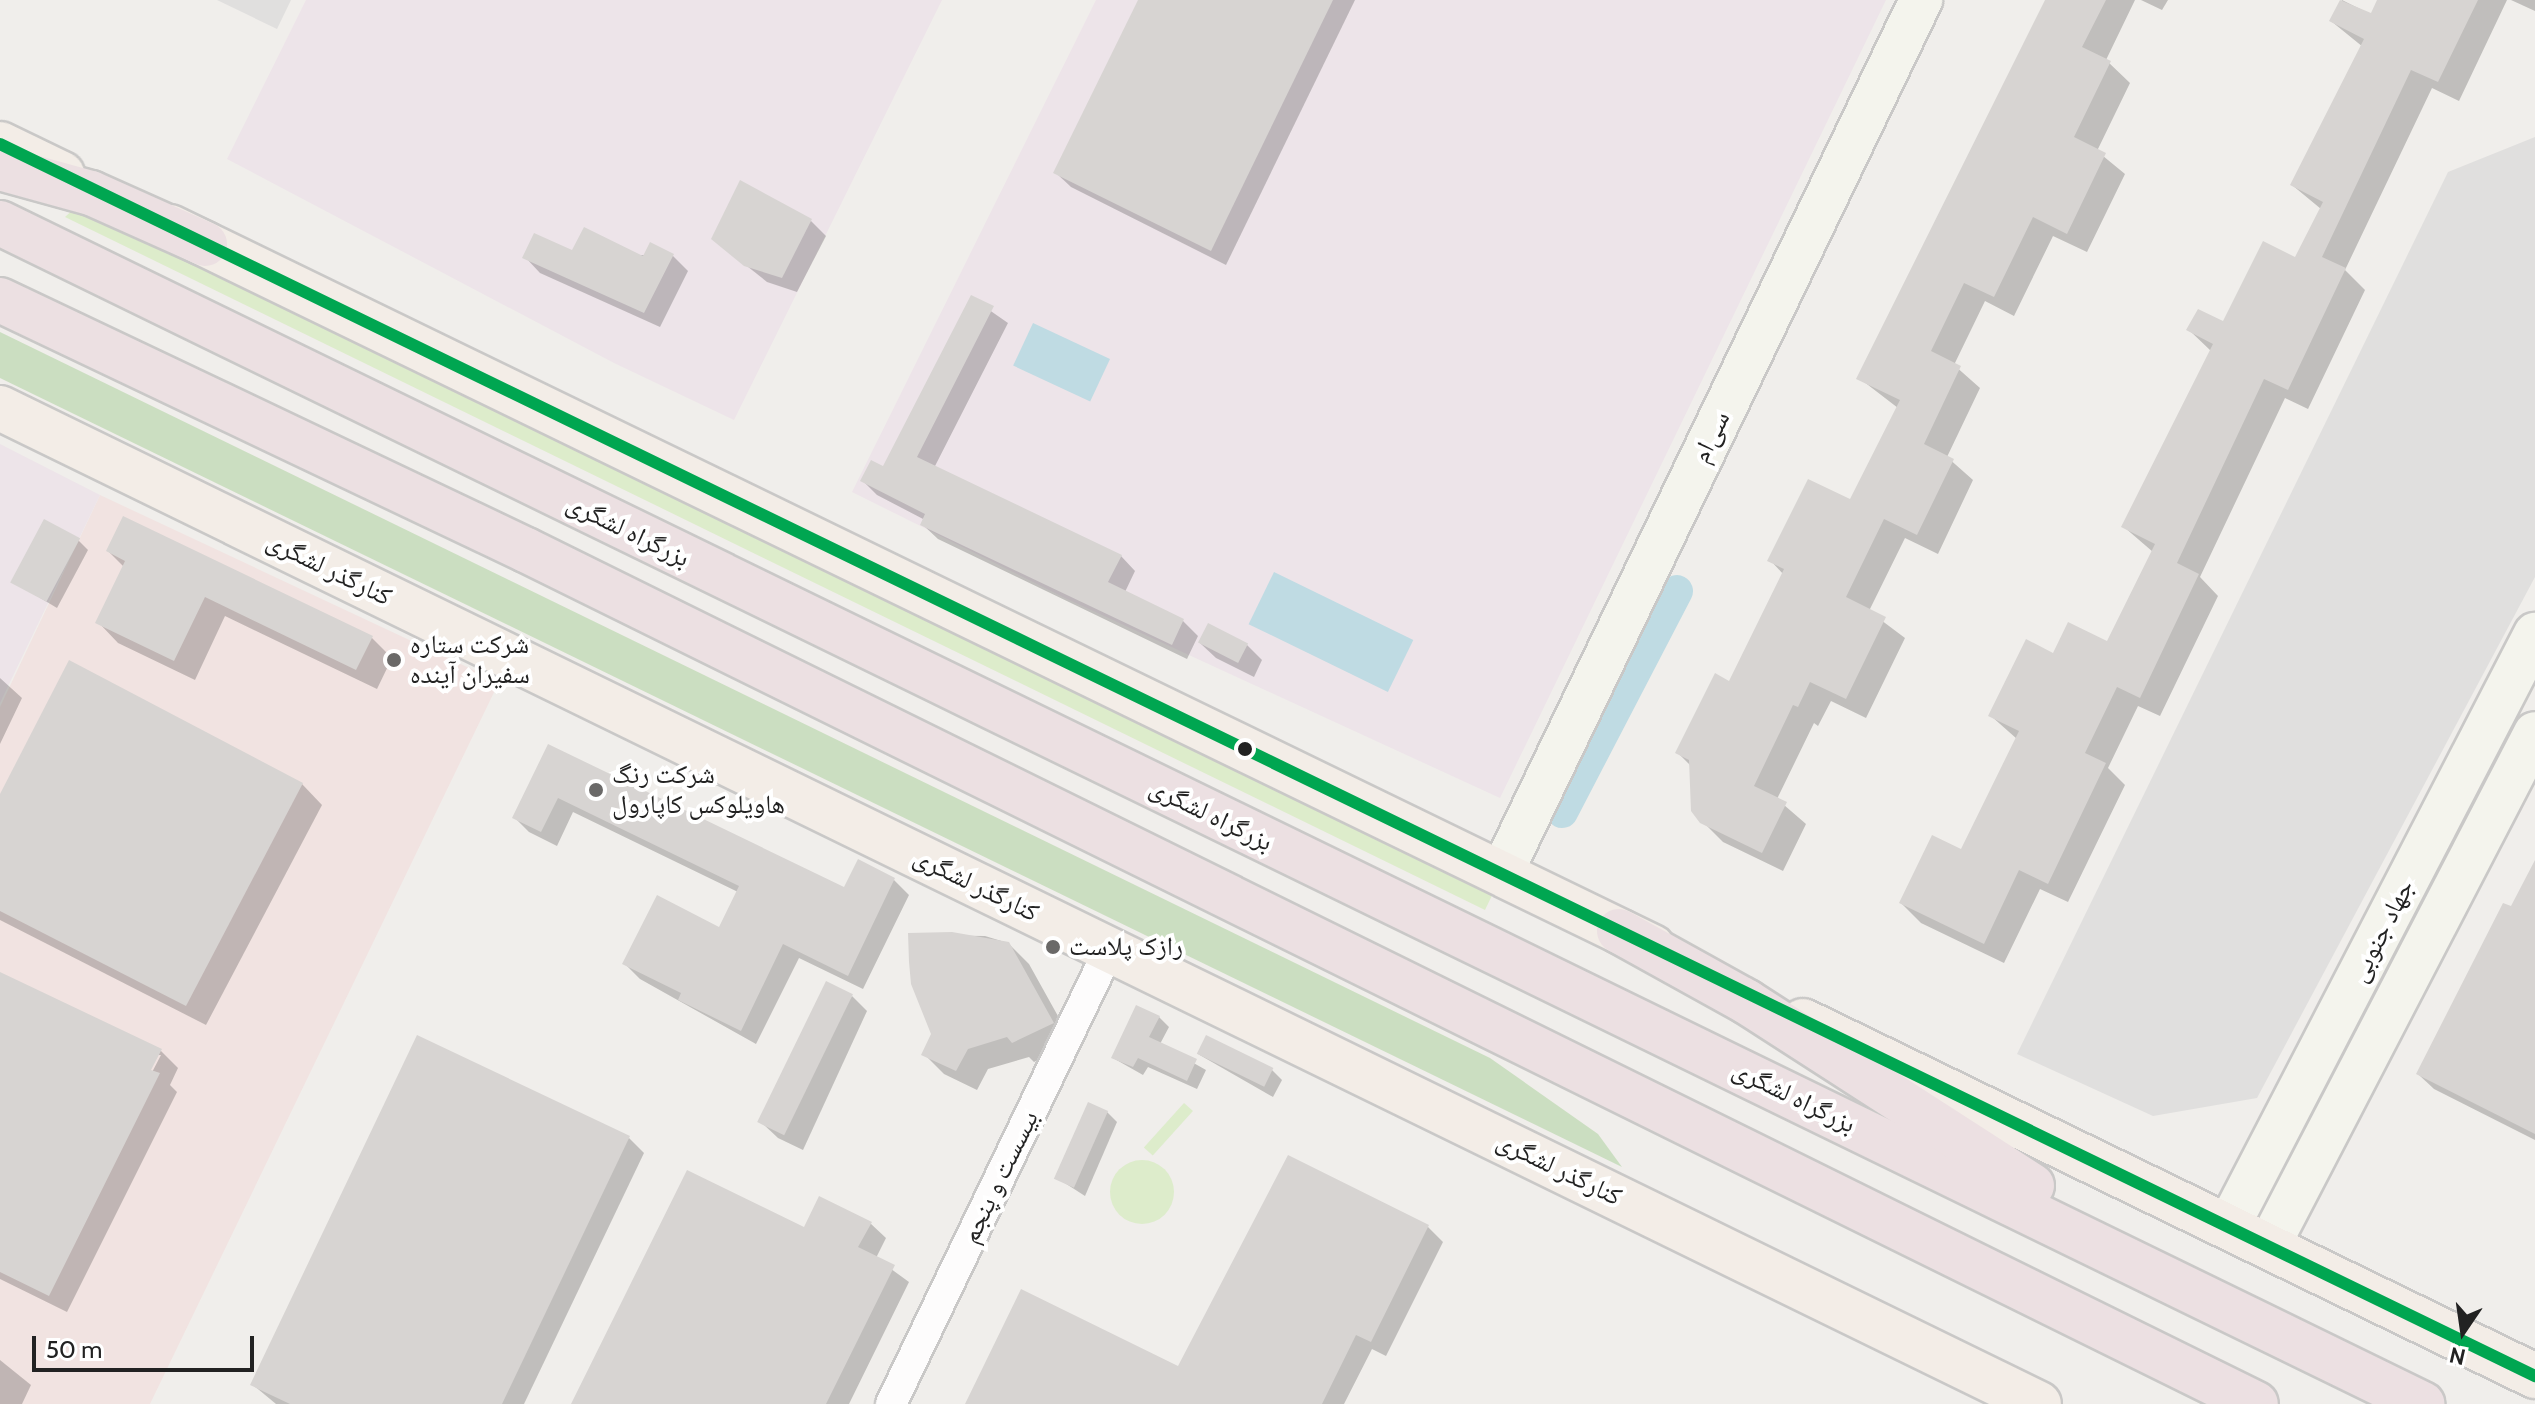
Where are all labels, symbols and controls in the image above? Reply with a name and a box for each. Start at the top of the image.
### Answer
street label: سی‌ام [1685,406,1737,468]
street label: بزرگراه لشگری [561,488,695,574]
street label: کنارگذر لشگری [261,525,397,613]
place label: شرکت ستاره سفیران آینده [410,629,530,690]
marker: شرکت ستاره سفیران آینده [385,651,403,669]
unlabelled marker [1237,741,1253,757]
place label: شرکت رنگ هاویلوکس کاپارول [612,759,785,820]
street label: بزرگراه لشگری [1144,772,1278,858]
marker: شرکت رنگ هاویلوکس کاپارول [587,781,605,799]
street label: کنارگذر لشگری [908,841,1044,929]
street label: جهاد جنوبی [2343,874,2421,988]
place label: رازک پلاست [1069,931,1183,963]
marker: رازک پلاست [1044,938,1062,956]
street label: بزرگراه لشگری [1727,1054,1861,1140]
street label: بیسست و پنجم [954,1106,1046,1248]
street label: کنارگذر لشگری [1491,1125,1627,1213]
north arrow [2423,1292,2503,1372]
scale bar [36,1320,258,1370]
text: 50 m [46,1335,102,1364]
text: N [2447,1341,2468,1371]

